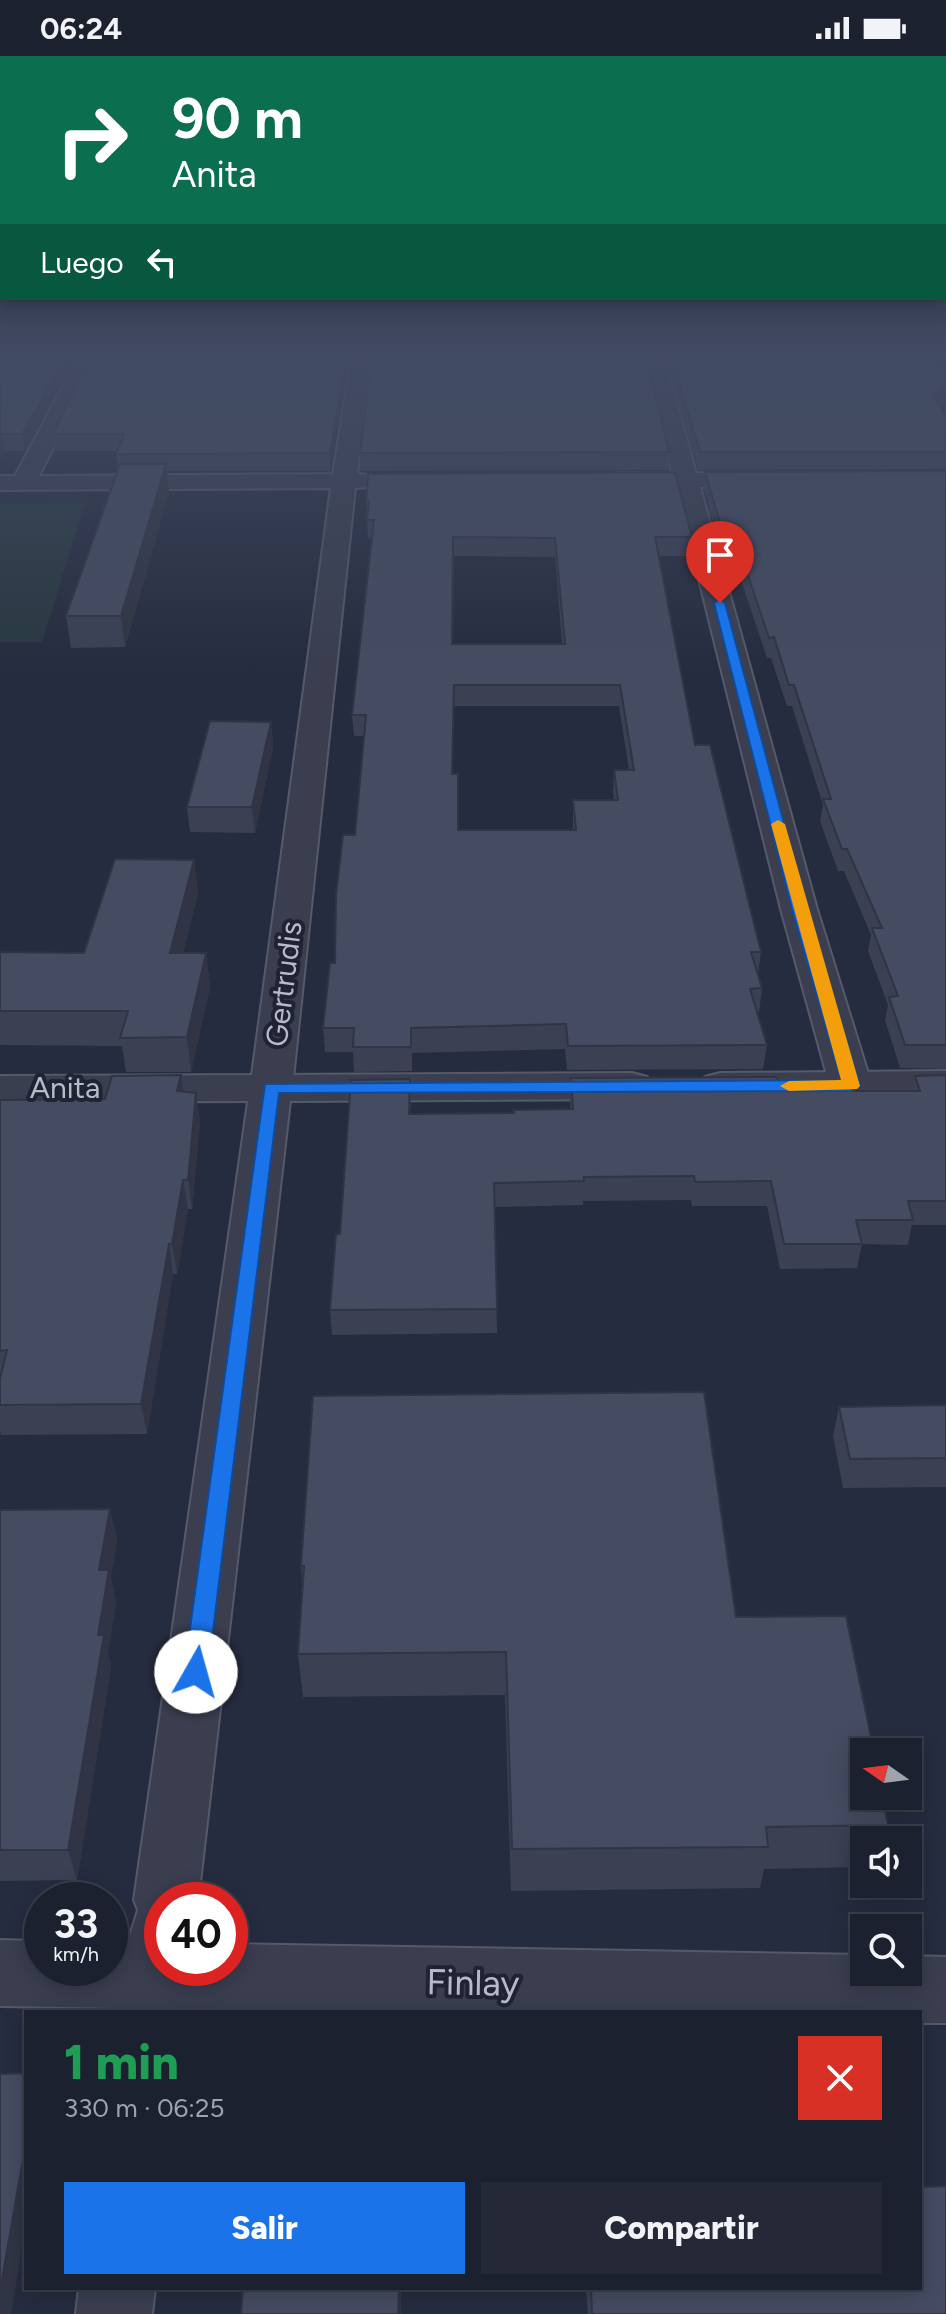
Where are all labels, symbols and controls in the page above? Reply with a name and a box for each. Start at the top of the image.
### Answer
text: 06:24 [40,10,122,47]
text: 90 m [172,85,303,152]
icon: right [40,88,144,192]
text: Anita [172,153,257,196]
icon: left [140,240,184,284]
text: Luego [40,244,124,281]
pin [686,521,754,603]
icon: arrive [698,533,742,577]
street label: Gertrudis [257,919,310,1049]
street label: Anita [30,1069,100,1106]
position arrow [154,1630,238,1714]
north arrow [850,1738,922,1810]
map controls [850,1738,922,1986]
button: sound [850,1826,922,1898]
speed limit sign: 40 [144,1882,248,1986]
text: 33 [54,1900,98,1948]
button: search [850,1914,922,1986]
text: km/h [53,1942,99,1966]
street label: Finlay [426,1960,520,2005]
text: 1 min [64,2033,179,2091]
button: close [798,2036,882,2120]
text: 330 m · 06:25 [64,2092,224,2124]
button: Salir [64,2182,465,2274]
button: Compartir [481,2182,882,2274]

